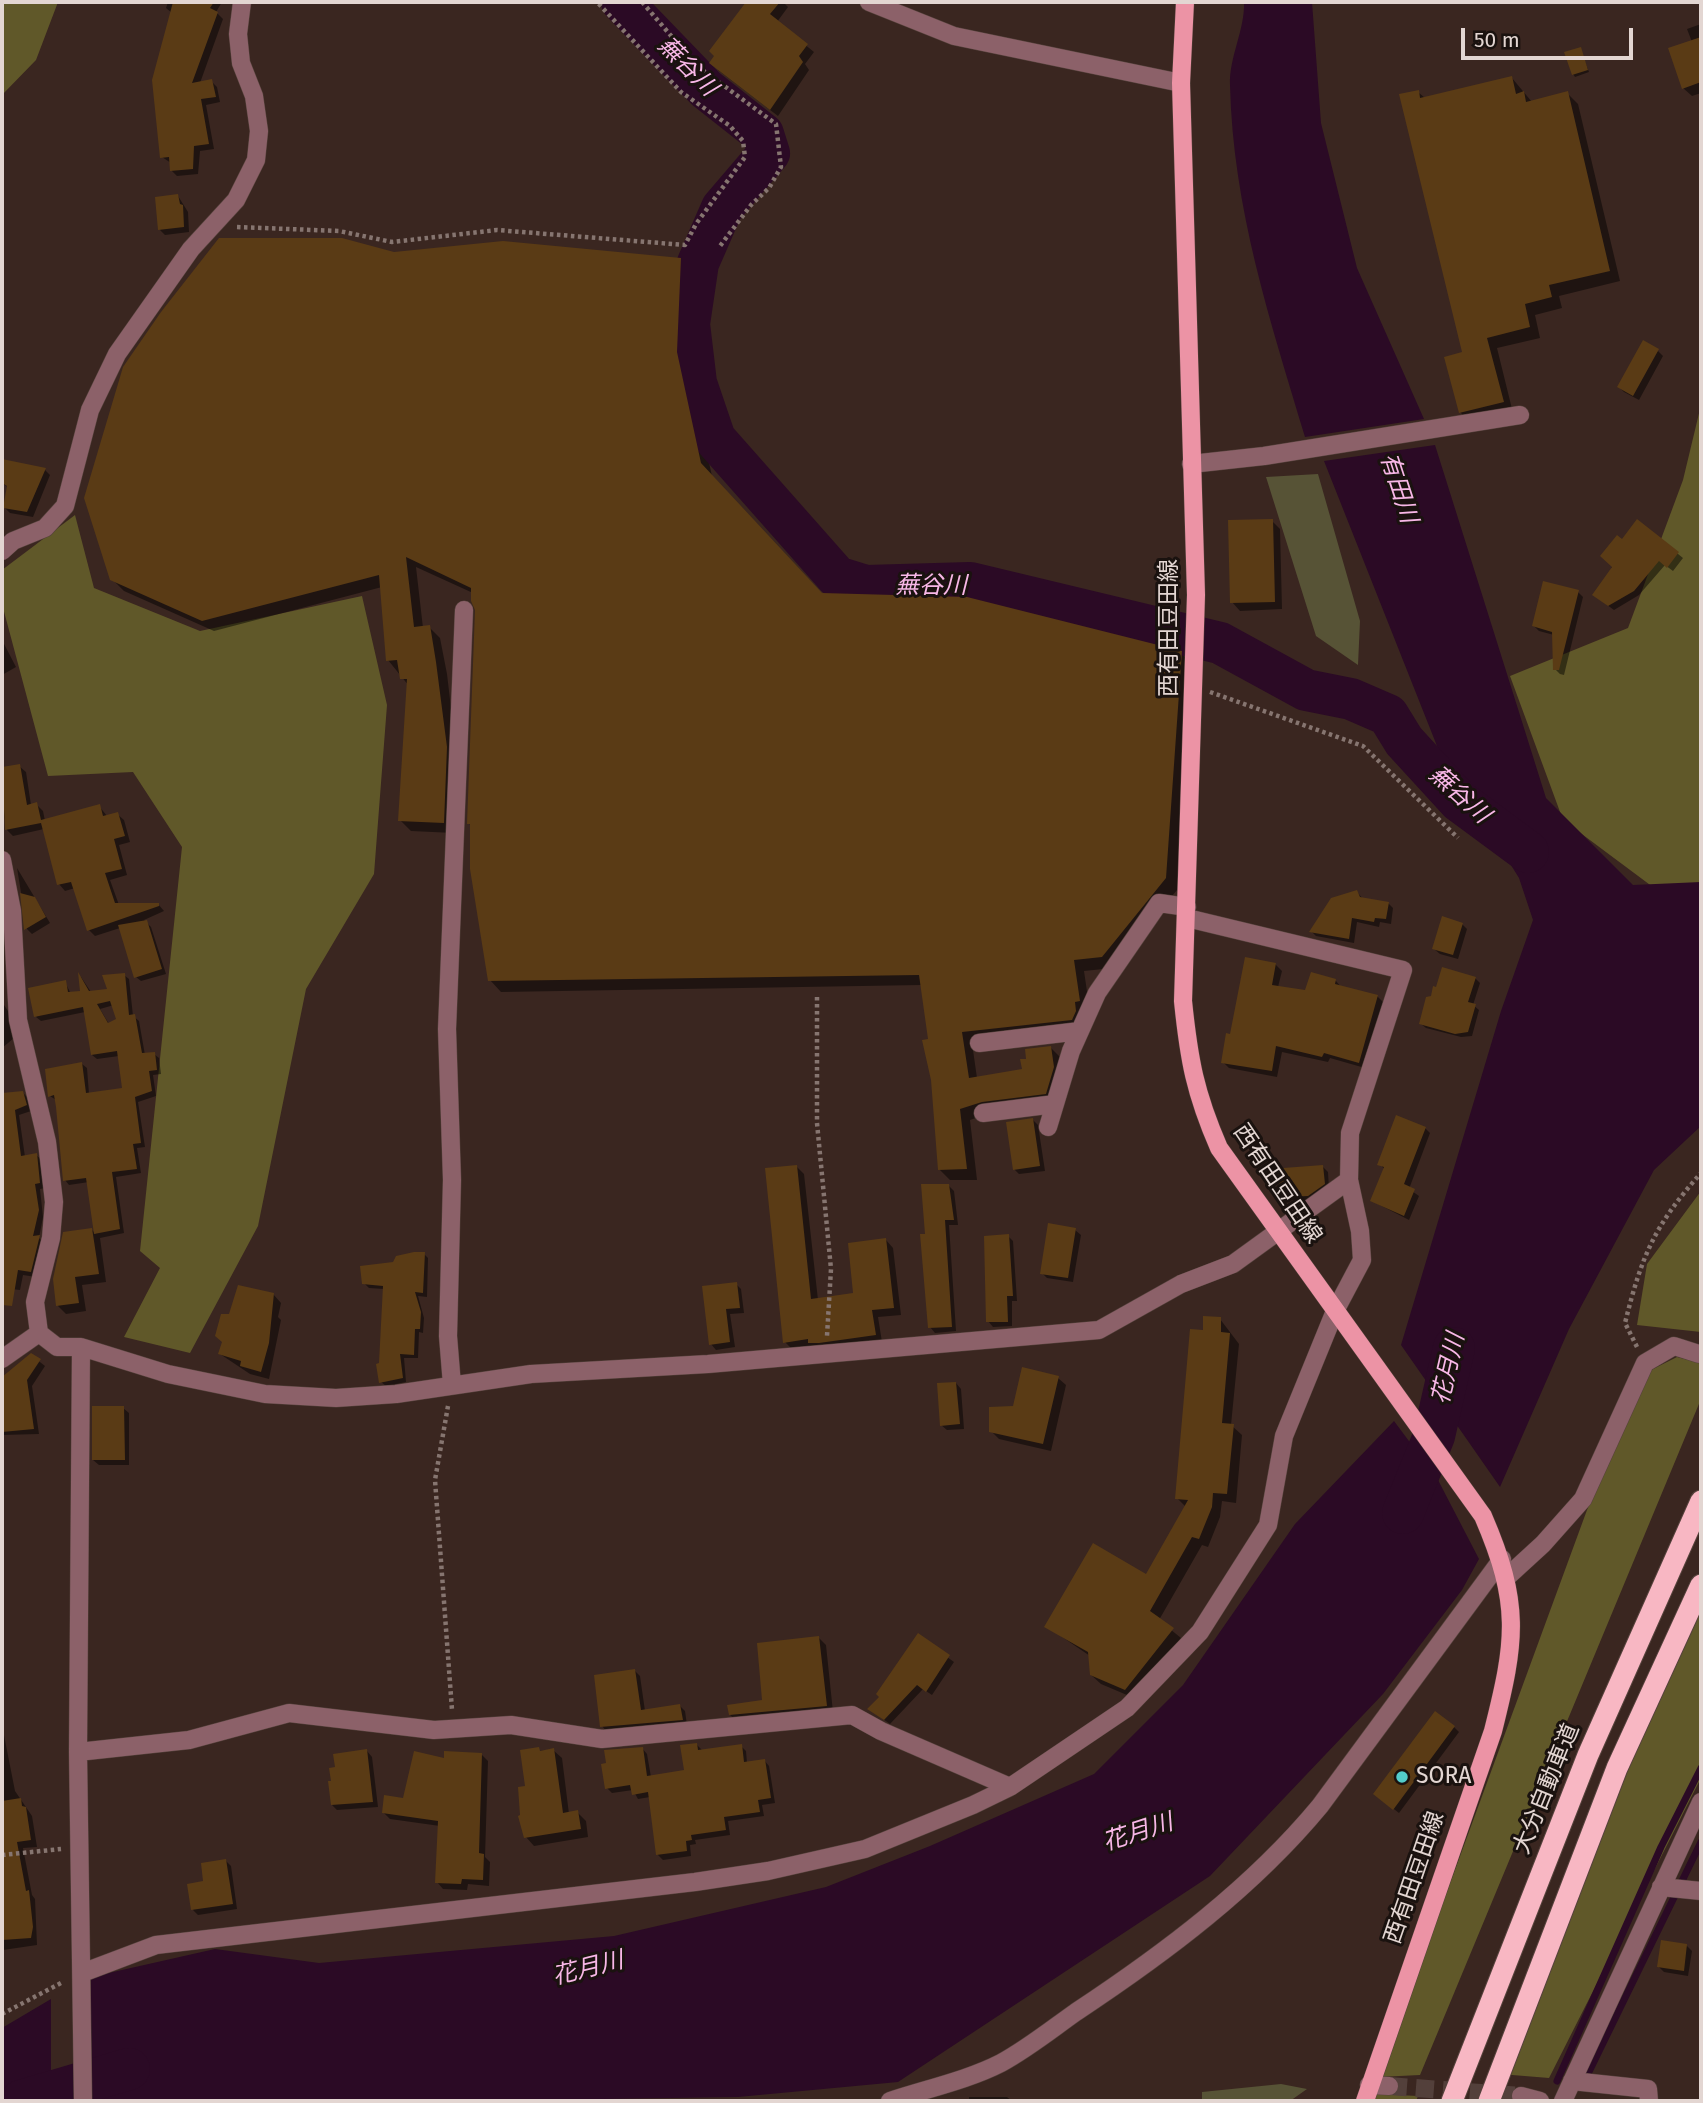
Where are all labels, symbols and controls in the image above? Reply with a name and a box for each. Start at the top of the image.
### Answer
scale bar [1465,14,1636,58]
text: 50 m [1474,27,1520,53]
water label: 蕪谷川 [651,31,723,103]
water label: 有田川 [1373,449,1423,527]
street label: 西有田豆田線 [1156,559,1184,697]
water label: 蕪谷川 [895,572,967,600]
water label: 蕪谷川 [1423,760,1495,830]
street label: 西有田豆田線 [1227,1119,1327,1249]
water label: 花月川 [1427,1331,1471,1407]
street label: 大分自動車道 [1508,1720,1586,1858]
place label: SORA [1416,1763,1472,1791]
marker: SORA [1394,1769,1410,1785]
water label: 花月川 [1099,1808,1177,1858]
street label: 西有田豆田線 [1379,1808,1451,1948]
water label: 花月川 [550,1946,626,1992]

